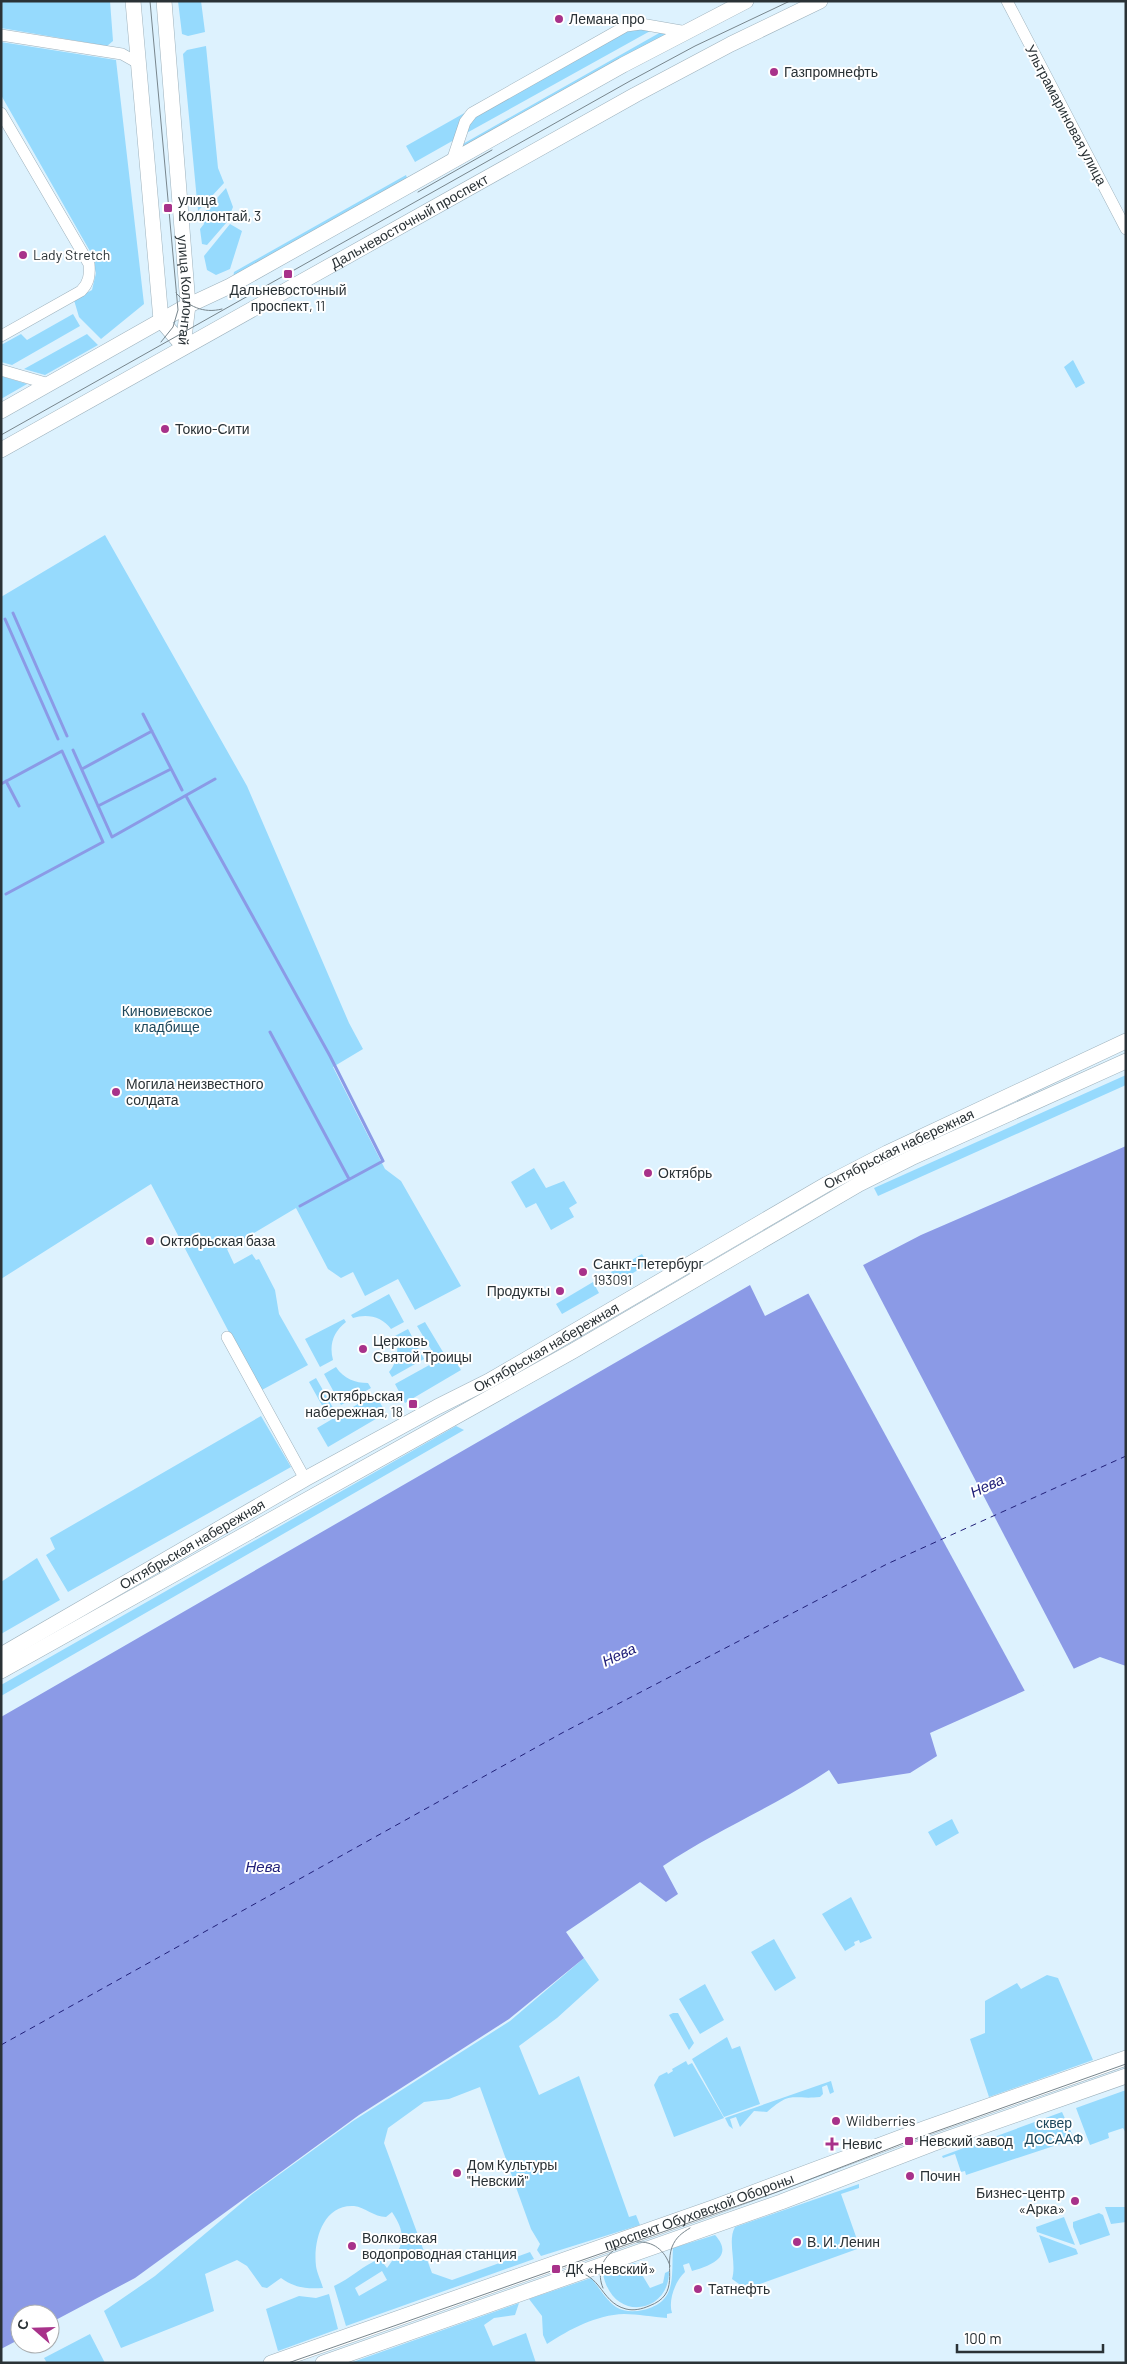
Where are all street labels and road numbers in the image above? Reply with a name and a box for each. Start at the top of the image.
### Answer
street label: Ультрамариновая улица [1022,42,1111,188]
street label: Дальневосточный проспект [327,170,491,272]
street label: улица Коллонтай [174,234,197,346]
street label: Октябрьская набережная [821,1105,976,1192]
street label: Октябрьская набережная [470,1298,622,1395]
street label: Октябрьская набережная [116,1495,268,1593]
street label: проспект Обуховской Обороны [602,2169,796,2253]

